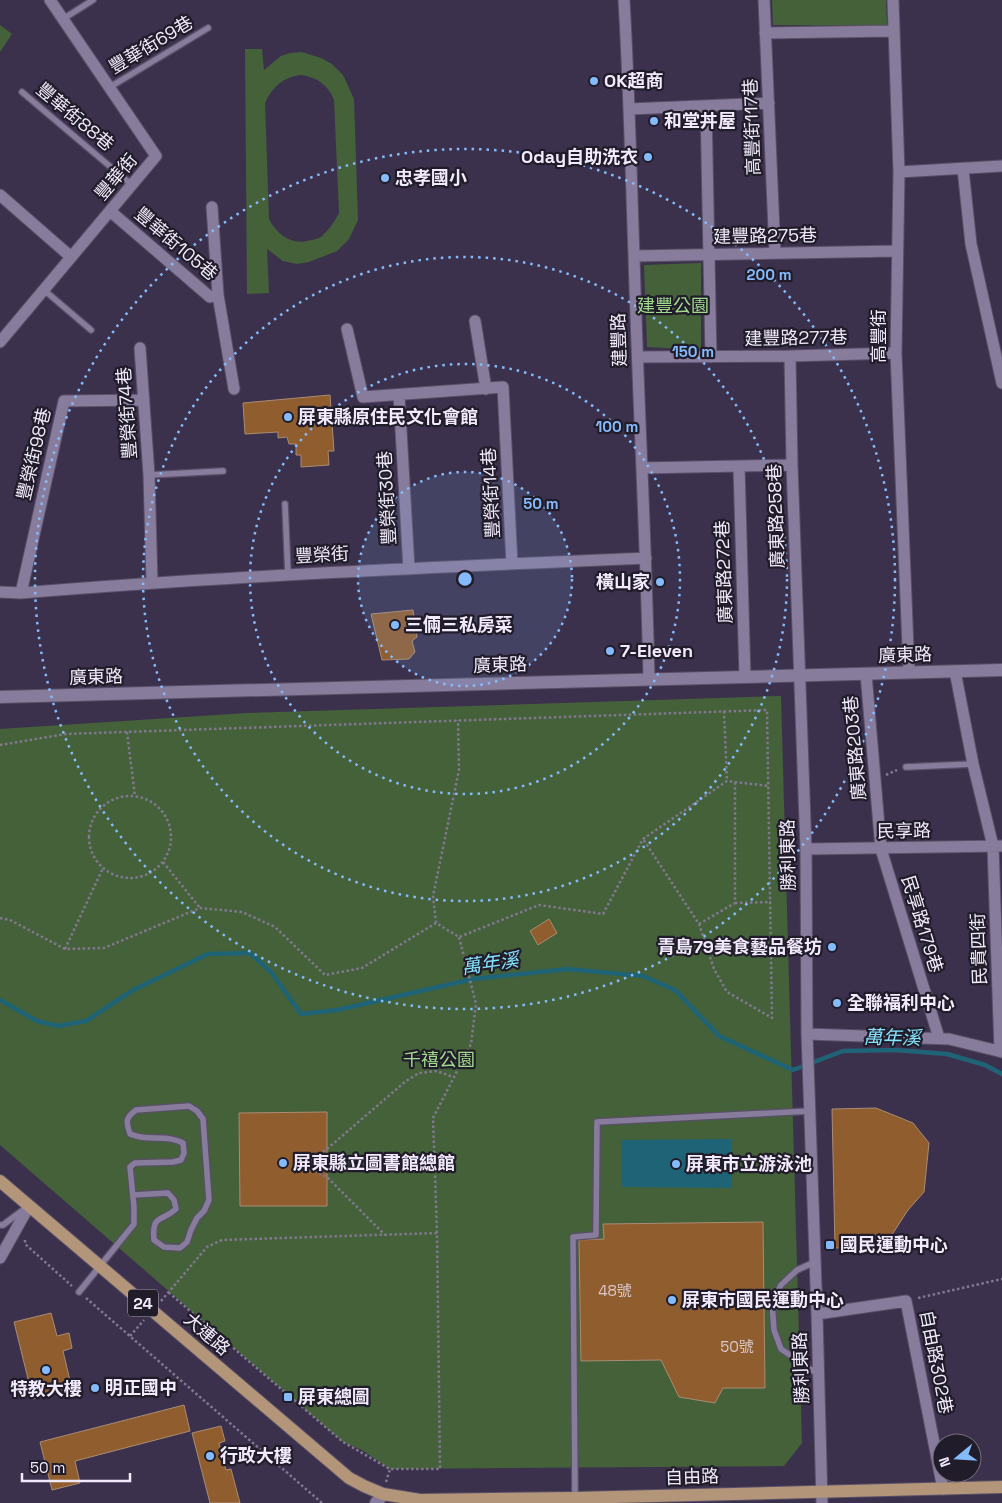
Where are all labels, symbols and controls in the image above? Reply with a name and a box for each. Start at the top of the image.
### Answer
street label: 豐華街69巷 [105,10,197,79]
place label: OK超商 [604,69,663,92]
marker: OK超商 [588,75,600,87]
street label: 豐華街88巷 [32,77,119,156]
street label: 高豐街117巷 [738,78,765,176]
place label: 和堂丼屋 [664,109,736,132]
marker: 和堂丼屋 [648,115,660,127]
place label: Oday自助洗衣 [521,145,638,168]
street label: 豐華街 [89,149,142,205]
marker: Oday自助洗衣 [642,151,654,163]
place label: 忠孝國小 [395,166,467,189]
marker: 忠孝國小 [379,172,391,184]
street label: 豐華街105巷 [130,202,223,285]
street label: 建豐路275巷 [713,223,817,248]
text: 200 m [747,265,791,284]
park label: 建豐公園 [637,294,709,317]
street label: 高豐街 [867,309,890,363]
street label: 建豐路 [606,313,631,367]
street label: 建豐路277巷 [744,325,848,350]
text: 150 m [672,342,714,361]
street label: 豐榮街74巷 [112,366,141,460]
street label: 豐榮街98巷 [12,405,55,502]
place label: 屏東縣原住民文化會館 [298,405,478,428]
marker: 屏東縣原住民文化會館 [282,411,294,423]
text: 100 m [596,417,638,436]
street label: 豐榮街14巷 [477,447,504,539]
street label: 豐榮街30巷 [373,450,400,546]
street label: 廣東路258巷 [762,463,789,569]
text: 50 m [523,494,559,513]
street label: 廣東路272巷 [710,520,737,624]
street label: 豐榮街 [294,542,350,567]
centre of rings [456,570,474,588]
place label: 橫山家 [596,570,650,593]
marker: 橫山家 [654,576,666,588]
place label: 三倆三私房菜 [405,613,513,636]
marker: 三倆三私房菜 [389,619,401,631]
place label: 7-Eleven [620,639,693,662]
street label: 廣東路 [878,642,932,667]
marker: 7-Eleven [604,645,616,657]
street label: 廣東路 [473,652,527,677]
street label: 廣東路 [69,664,123,689]
street label: 廣東路203巷 [838,695,871,801]
street label: 勝利東路 [775,819,800,891]
street label: 民享路 [877,819,931,842]
street label: 民享路179巷 [897,872,948,975]
street label: 民貴四街 [966,913,991,985]
place label: 青島79美食藝品餐坊 [657,935,822,958]
marker: 青島79美食藝品餐坊 [826,941,838,953]
water label: 萬年溪 [460,947,523,980]
place label: 全聯福利中心 [847,991,955,1014]
marker: 全聯福利中心 [831,997,843,1009]
water label: 萬年溪 [863,1025,924,1051]
park label: 千禧公園 [403,1048,475,1071]
place label: 屏東縣立圖書館總館 [293,1151,455,1174]
place label: 屏東市立游泳池 [686,1152,812,1175]
marker: 屏東縣立圖書館總館 [277,1157,289,1169]
marker: 屏東市立游泳池 [670,1158,682,1170]
place label: 國民運動中心 [840,1233,948,1256]
marker: 國民運動中心 [824,1239,836,1251]
house number: 48號 [598,1281,632,1300]
place label: 屏東市國民運動中心 [682,1288,844,1311]
road number: 24 [128,1290,158,1316]
marker: 屏東市國民運動中心 [666,1294,678,1306]
street label: 大連路 [179,1307,235,1360]
street label: 自由路302巷 [915,1308,958,1416]
street label: 勝利東路 [788,1332,813,1404]
house number: 50號 [720,1337,754,1356]
marker: 特教大樓 [40,1364,52,1376]
place label: 明正國中 [105,1376,177,1399]
place label: 特教大樓 [10,1377,82,1400]
marker: 明正國中 [89,1382,101,1394]
place label: 屏東總圖 [298,1385,370,1408]
marker: 屏東總圖 [282,1391,294,1403]
north arrow [932,1433,982,1483]
place label: 行政大樓 [220,1444,292,1467]
scale bar [22,1450,130,1482]
marker: 行政大樓 [204,1450,216,1462]
text: N [935,1455,955,1469]
text: 50 m [30,1458,65,1477]
street label: 自由路 [665,1464,719,1489]

